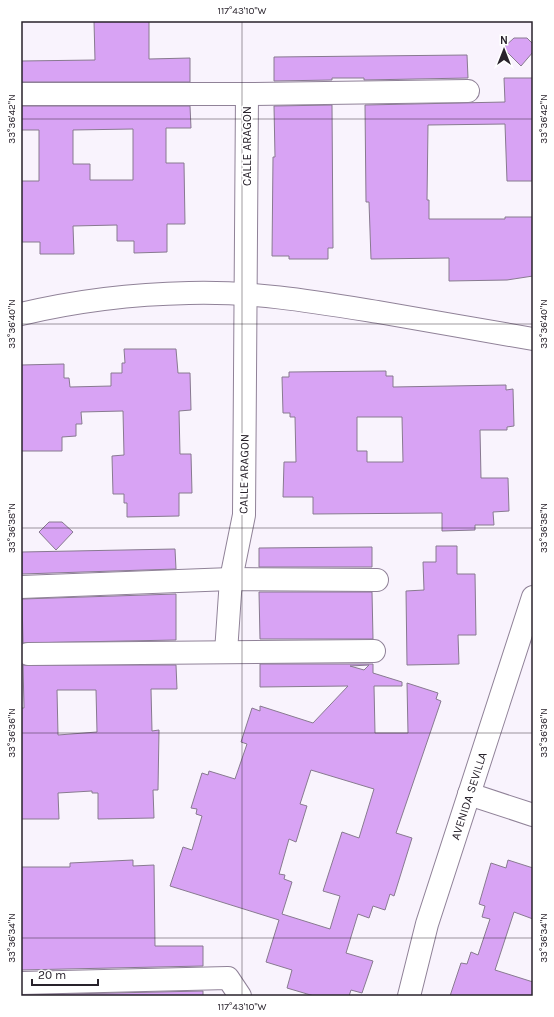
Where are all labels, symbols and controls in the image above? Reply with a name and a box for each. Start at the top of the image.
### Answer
text: 117°43'10"W [218,5,266,17]
north arrow [484,30,524,70]
text: N [500,34,508,47]
text: 33°36'42"N [6,94,18,144]
text: 33°36'42"N [538,94,550,144]
street label: CALLE ARAGON [240,106,254,186]
text: 33°36'40"N [6,299,18,349]
text: 33°36'40"N [538,299,550,349]
street label: CALLE ARAGON [236,434,252,514]
text: 33°36'38"N [6,503,18,553]
text: 33°36'38"N [538,503,550,553]
text: 33°36'36"N [6,708,18,758]
text: 33°36'36"N [538,708,550,758]
street label: AVENIDA SEVILLA [448,750,490,842]
text: 33°36'34"N [6,913,18,963]
text: 33°36'34"N [538,913,550,963]
scale bar [32,961,98,987]
text: 20 m [38,968,66,982]
text: 117°43'10"W [218,1001,266,1013]

